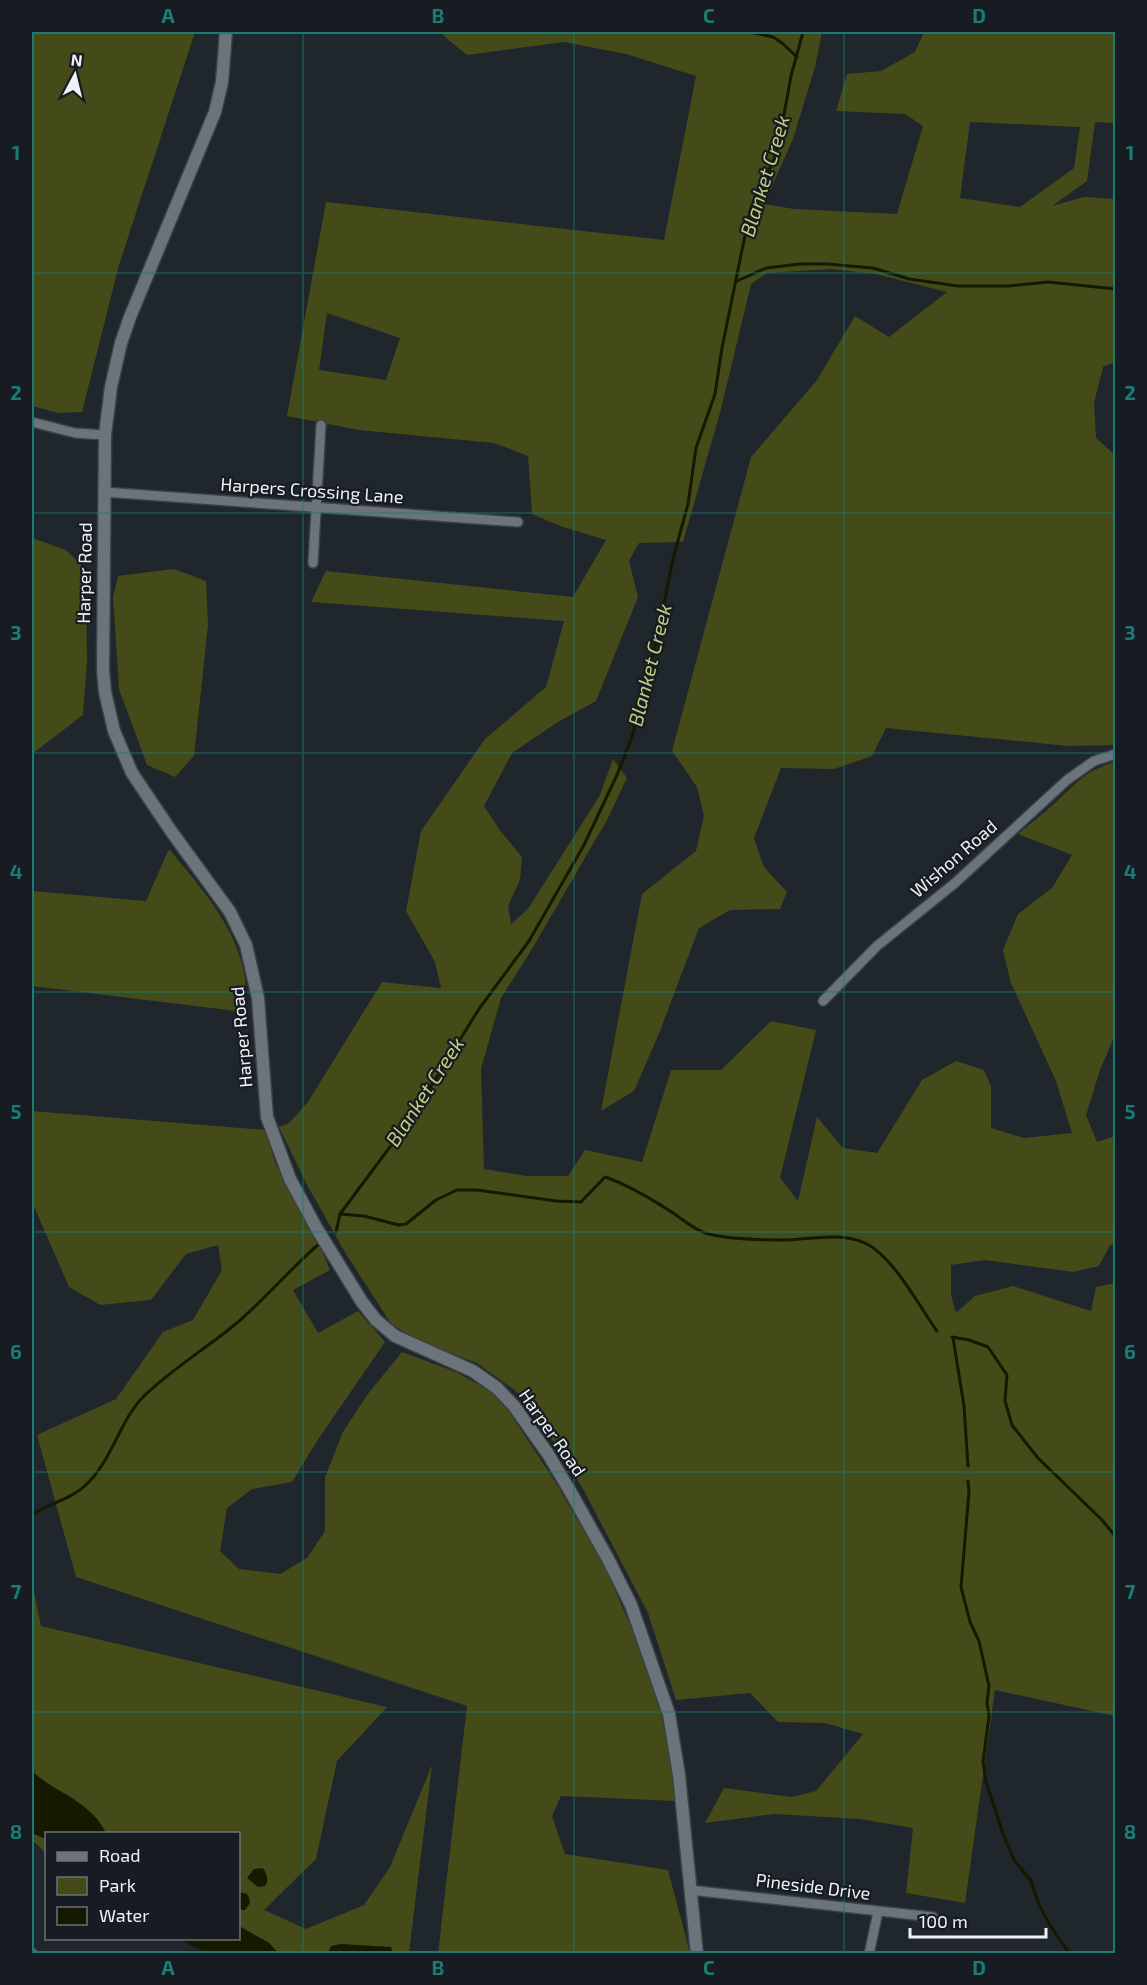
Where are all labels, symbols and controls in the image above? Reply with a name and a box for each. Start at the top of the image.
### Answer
text: A [161,3,175,27]
text: B [432,3,444,27]
text: C [703,3,715,27]
text: D [972,3,986,27]
north arrow [45,45,105,105]
text: N [70,49,84,70]
water label: Blanket Creek [734,112,794,239]
text: 1 [12,140,20,164]
text: 1 [1126,140,1134,164]
text: 2 [10,380,22,404]
text: 2 [1124,380,1136,404]
street label: Harpers Crossing Lane [220,473,404,507]
street label: Harper Road [72,522,96,624]
water label: Blanket Creek [622,601,676,728]
text: 3 [10,620,22,644]
text: 3 [1124,620,1136,644]
street label: Wishon Road [906,815,1001,902]
text: 4 [10,859,23,883]
text: 4 [1124,859,1137,883]
street label: Harper Road [226,986,256,1089]
water label: Blanket Creek [380,1032,468,1151]
text: 5 [10,1099,22,1123]
text: 5 [1124,1099,1136,1123]
text: 6 [10,1339,22,1363]
text: 6 [1124,1339,1136,1363]
street label: Harper Road [515,1385,591,1480]
text: 7 [11,1579,22,1603]
text: 7 [1125,1579,1136,1603]
text: 8 [10,1819,22,1843]
text: 8 [1124,1819,1136,1843]
legend [45,1832,240,1940]
text: Road [99,1844,140,1866]
street label: Pineside Drive [754,1868,872,1904]
text: Park [99,1874,136,1896]
scale bar [910,1901,1046,1939]
text: Water [99,1904,149,1926]
text: 100 m [919,1910,968,1932]
text: A [161,1955,175,1979]
text: B [432,1955,444,1979]
text: C [703,1955,715,1979]
text: D [972,1955,986,1979]

